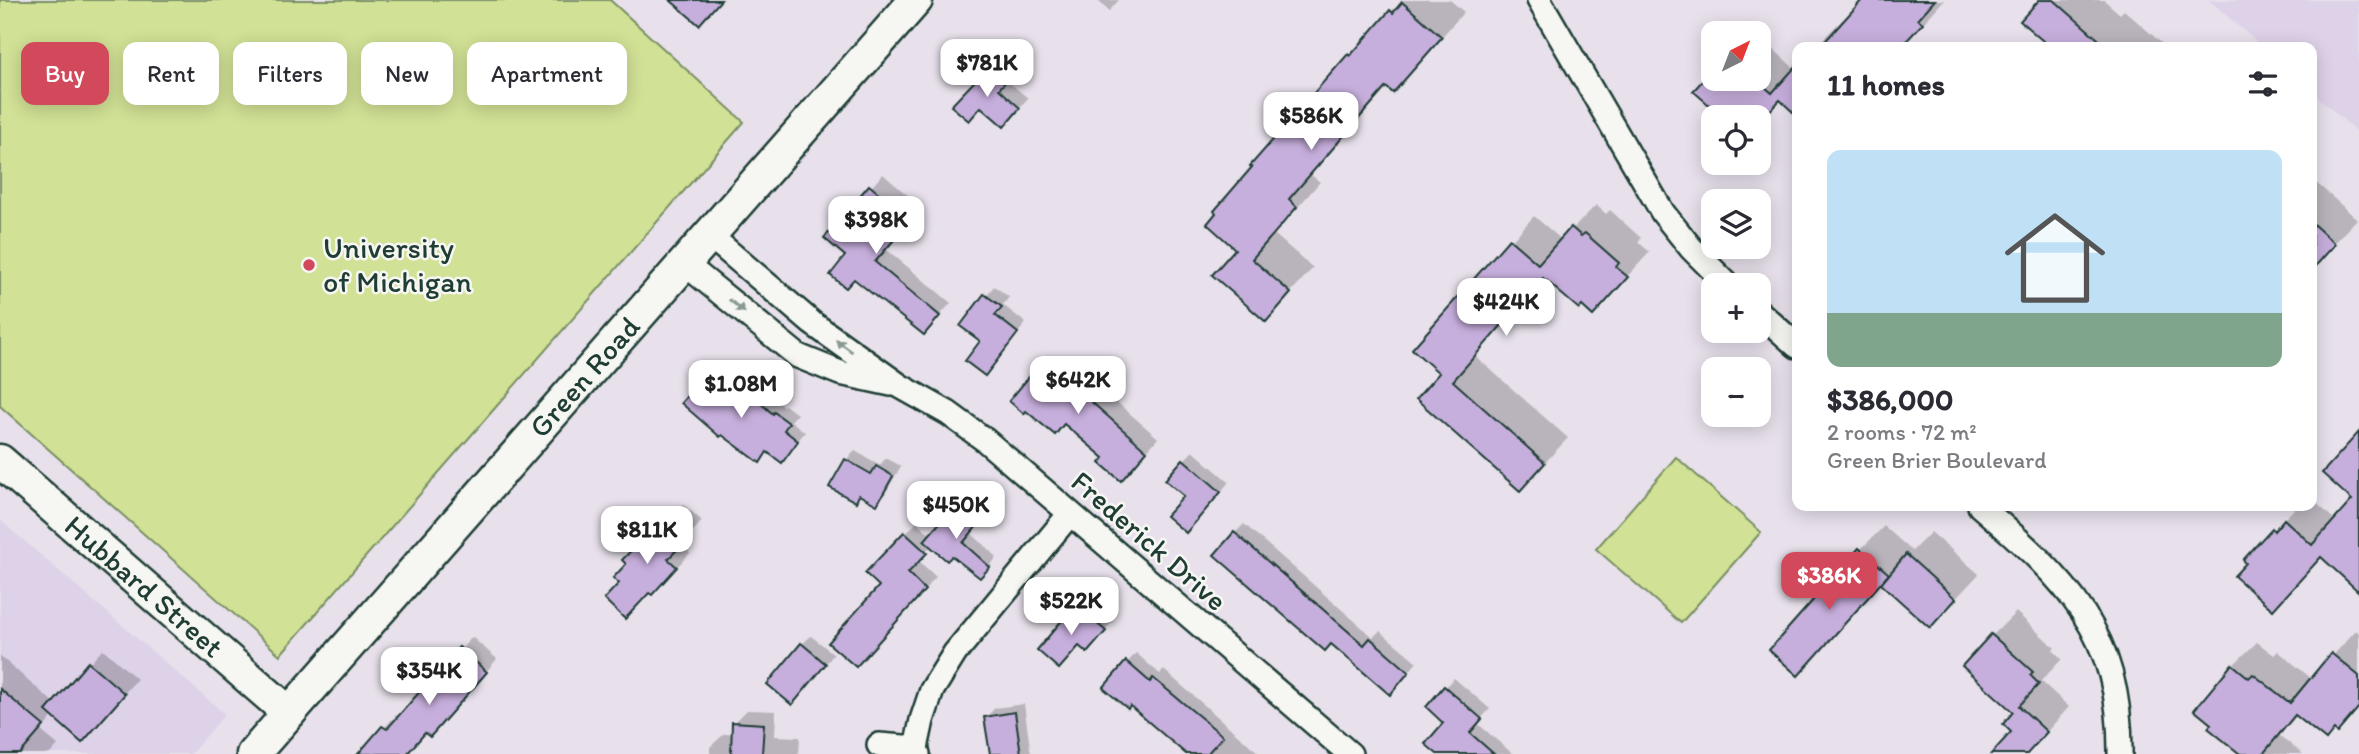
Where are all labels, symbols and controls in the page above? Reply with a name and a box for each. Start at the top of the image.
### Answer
north arrow [1701,21,1771,91]
map controls [1701,21,1771,427]
pin: $781K [938,40,1036,99]
chip: Buy [21,42,109,105]
chip: Rent [123,42,219,105]
chip: Filters [233,42,347,105]
chip: New [361,42,453,105]
chip: Apartment [467,42,627,105]
text: $781K [956,48,1018,76]
icon: filters [2244,65,2282,103]
text: 11 homes [1827,66,1945,103]
pin: $586K [1262,92,1360,152]
text: $586K [1279,101,1343,129]
button: locate [1701,105,1771,175]
button: layers [1701,189,1771,259]
icon: home [1992,195,2118,321]
pin: $398K [827,196,925,256]
text: $398K [844,205,908,233]
place label: University of Michigan [323,229,472,300]
marker: University of Michigan [301,257,317,273]
button: + [1701,273,1771,343]
pin: $424K [1457,278,1555,338]
text: $424K [1473,287,1539,315]
one-way arrow [728,298,745,313]
street label: Green Road [521,308,647,445]
one-way arrow [835,339,854,353]
pin: $642K [1029,356,1127,416]
button: − [1701,357,1771,427]
pin: $1.08M [684,360,798,420]
text: $642K [1046,365,1110,393]
text: $1.08M [705,369,777,397]
text: $386,000 [1827,381,1953,418]
text: 2 rooms · 72 m² [1827,418,1977,446]
text: Green Brier Boulevard [1827,446,2047,474]
street label: Frederick Drive [1064,463,1235,619]
pin: $450K [907,482,1005,541]
text: $450K [923,490,989,518]
pin: $811K [598,506,696,566]
street label: Hubbard Street [57,507,231,665]
text: $811K [617,515,677,543]
pin: $386K [1780,552,1878,612]
text: $386K [1797,561,1861,589]
pin: $522K [1022,578,1120,637]
text: $522K [1040,586,1102,614]
pin: $354K [380,648,478,707]
text: $354K [397,656,461,684]

